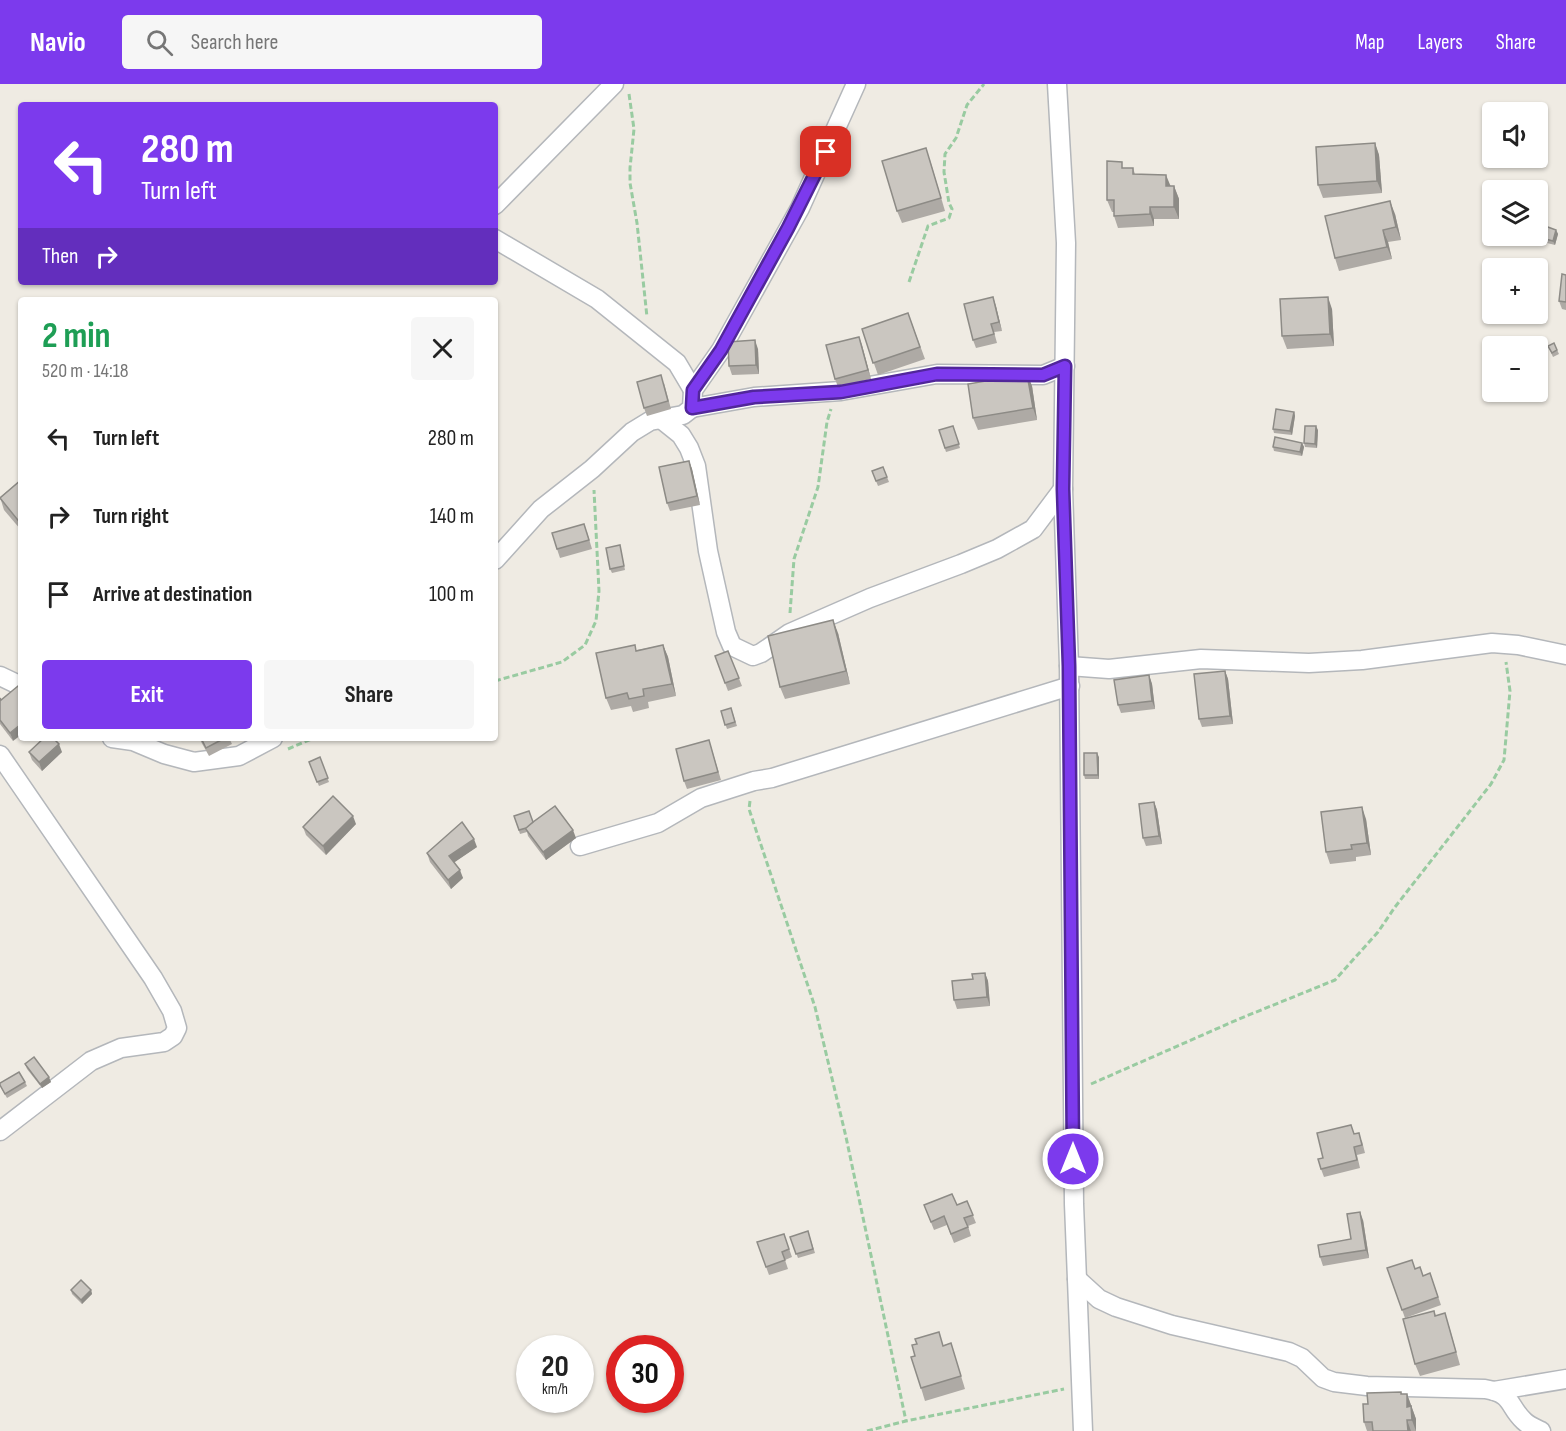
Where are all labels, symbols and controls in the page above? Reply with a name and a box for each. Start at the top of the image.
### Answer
search box [122,15,542,69]
text: Navio [30,26,86,59]
icon: search [143,26,176,59]
text: Search here [191,29,278,56]
text: Map [1355,30,1384,55]
text: Layers [1417,30,1463,55]
text: Share [1496,30,1536,55]
map controls [1482,102,1548,402]
button: sound [1482,102,1548,168]
text: 280 m [141,124,234,175]
icon: left [42,126,120,204]
pin [800,126,851,177]
icon: arrive [809,135,842,168]
text: Turn left [141,175,217,207]
button: layers [1482,180,1548,246]
icon: right [90,240,123,273]
text: Then [42,243,78,270]
button: + [1482,258,1548,324]
text: 2 min [42,315,111,358]
button: close [411,317,474,380]
button: − [1482,336,1548,402]
text: 520 m · 14:18 [42,359,128,383]
icon: left [42,422,75,455]
text: Turn left [93,425,159,452]
text: 280 m [428,425,474,452]
icon: right [42,500,75,533]
text: Turn right [93,503,169,530]
text: 140 m [430,503,474,530]
icon: arrive [42,578,75,611]
text: Arrive at destination [93,581,252,608]
text: 100 m [429,581,474,608]
button: Exit [42,660,252,729]
button: Share [264,660,474,729]
position arrow [1041,1127,1105,1191]
speed limit sign: 30 [606,1335,684,1413]
text: 20 [541,1349,569,1385]
text: km/h [542,1380,568,1399]

